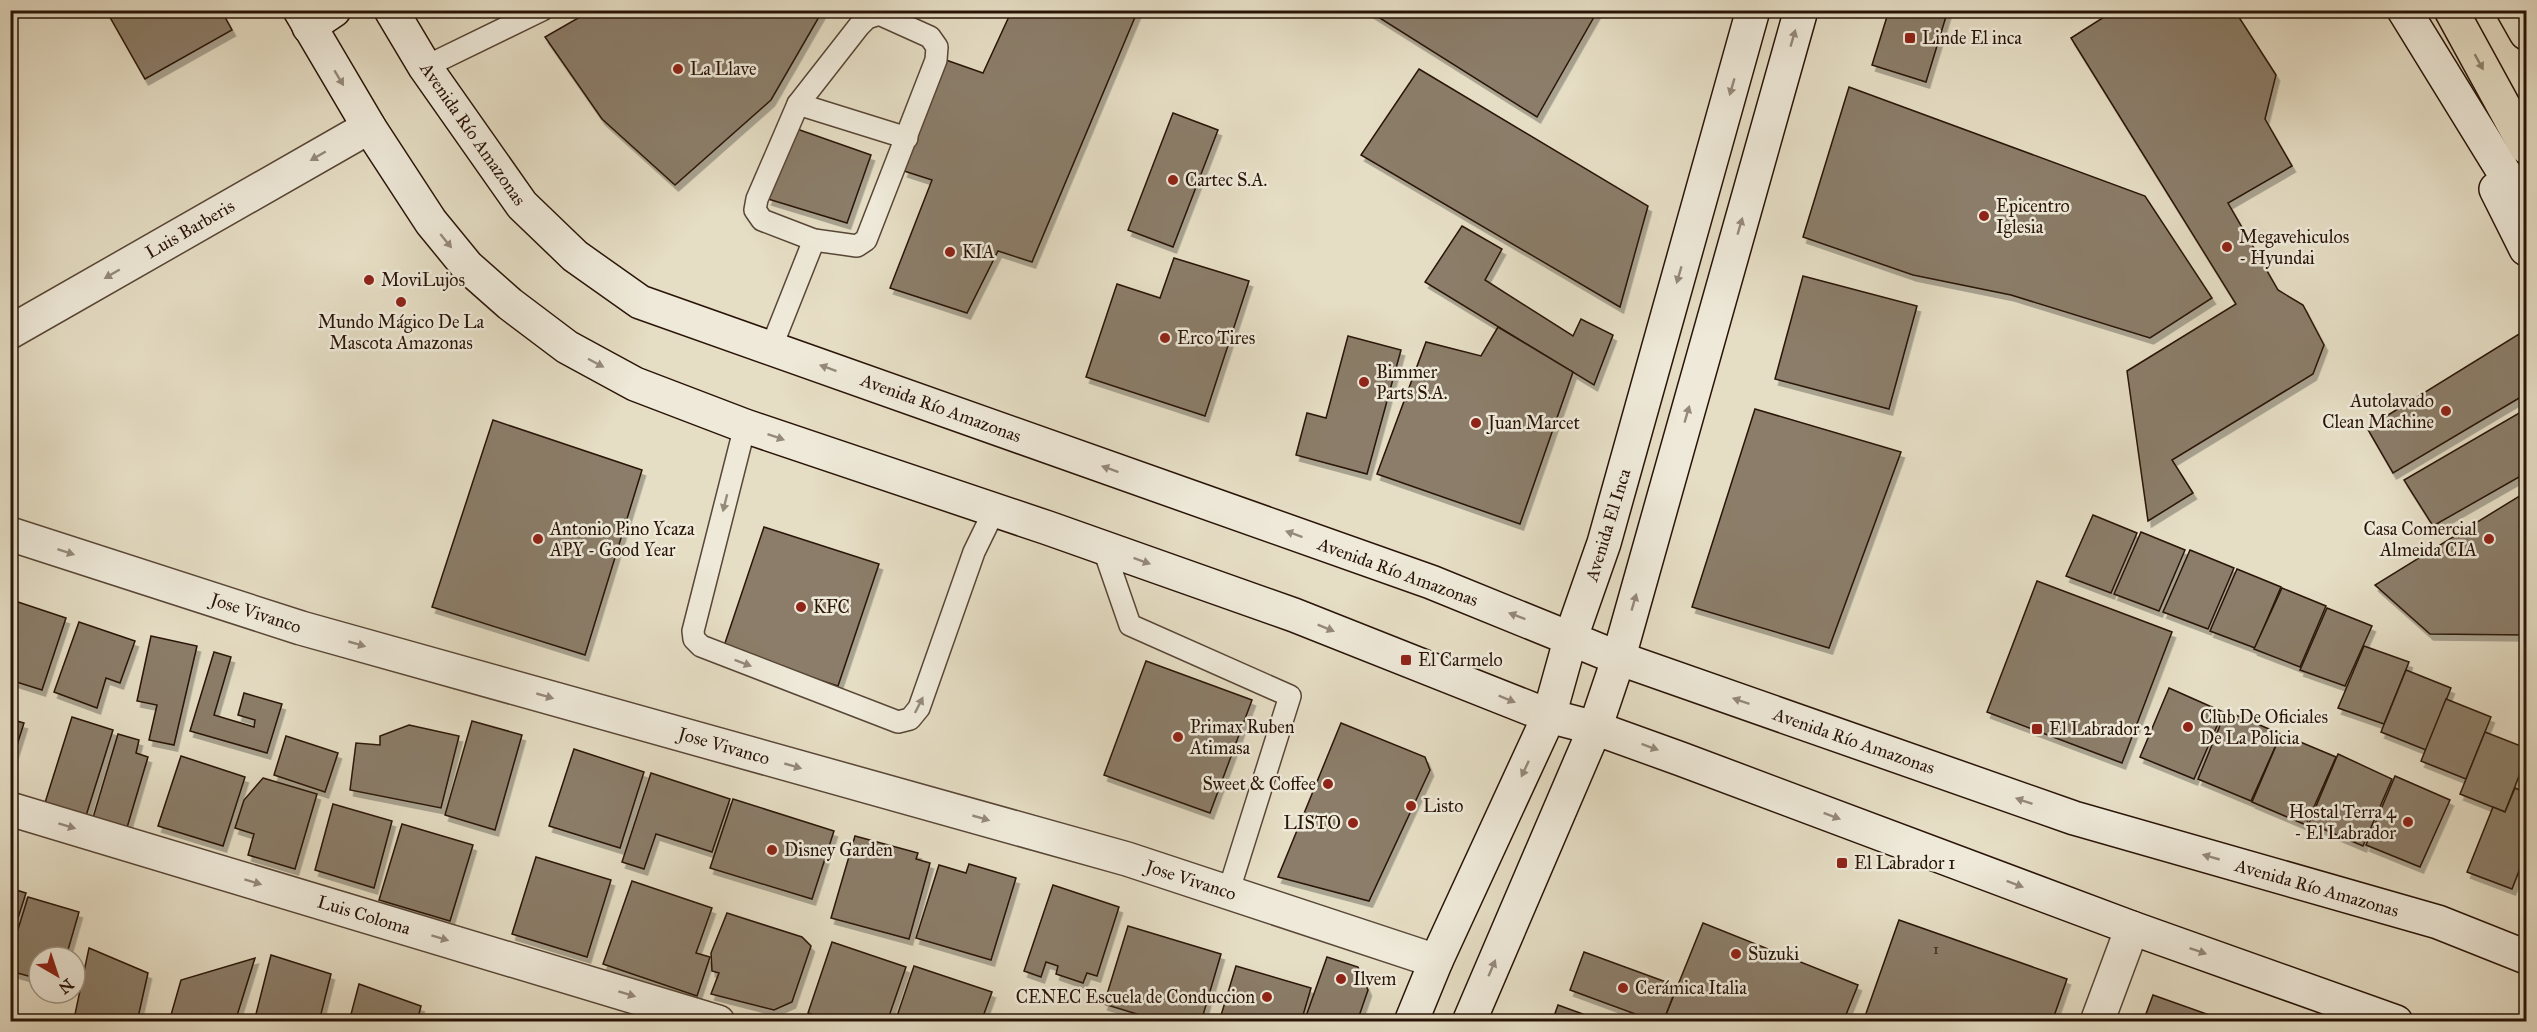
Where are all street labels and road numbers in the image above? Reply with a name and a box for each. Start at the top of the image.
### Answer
street label: Avenida Río Amazonas [415,58,531,210]
street label: Luis Barberis [142,195,238,263]
street label: Avenida Río Amazonas [857,368,1024,447]
street label: Avenida El Inca [1580,466,1636,585]
street label: Avenida Río Amazonas [1314,532,1481,611]
street label: Jose Vivanco [206,587,304,639]
street label: Avenida Río Amazonas [1769,703,1938,779]
street label: Jose Vivanco [674,722,772,770]
street label: Jose Vivanco [1141,854,1239,906]
street label: Avenida Río Amazonas [2232,854,2401,922]
street label: Luis Coloma [315,890,414,940]

